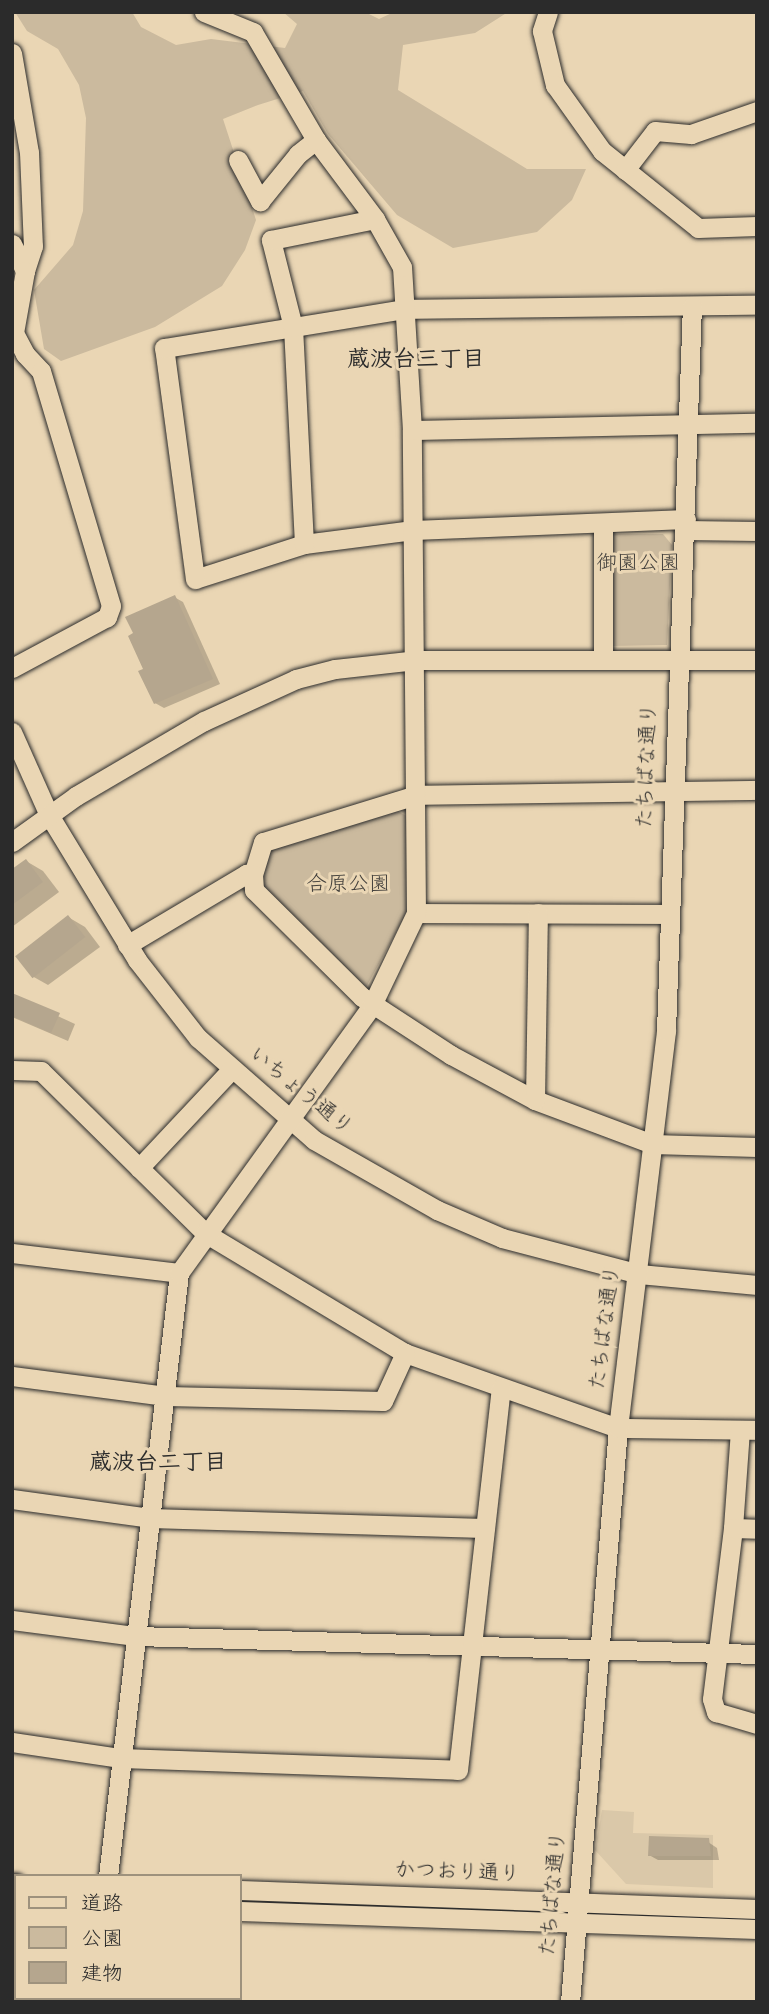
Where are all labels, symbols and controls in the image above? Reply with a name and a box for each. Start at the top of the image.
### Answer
district label: 蔵波台三丁目 [347,348,485,376]
park label: 御園公園 [596,553,680,579]
street label: たちばな通り [635,703,665,829]
park label: 合原公園 [306,874,390,900]
street label: いちょう通り [242,1044,356,1142]
street label: たちばな通り [588,1264,628,1392]
district label: 蔵波台二丁目 [89,1451,227,1479]
street label: たちばな通り [538,1830,574,1958]
street label: かつおり通り [394,1860,520,1890]
legend [14,1874,242,2000]
text: 道路 [81,1894,123,1919]
text: 公園 [81,1929,123,1954]
text: 建物 [81,1964,123,1989]

